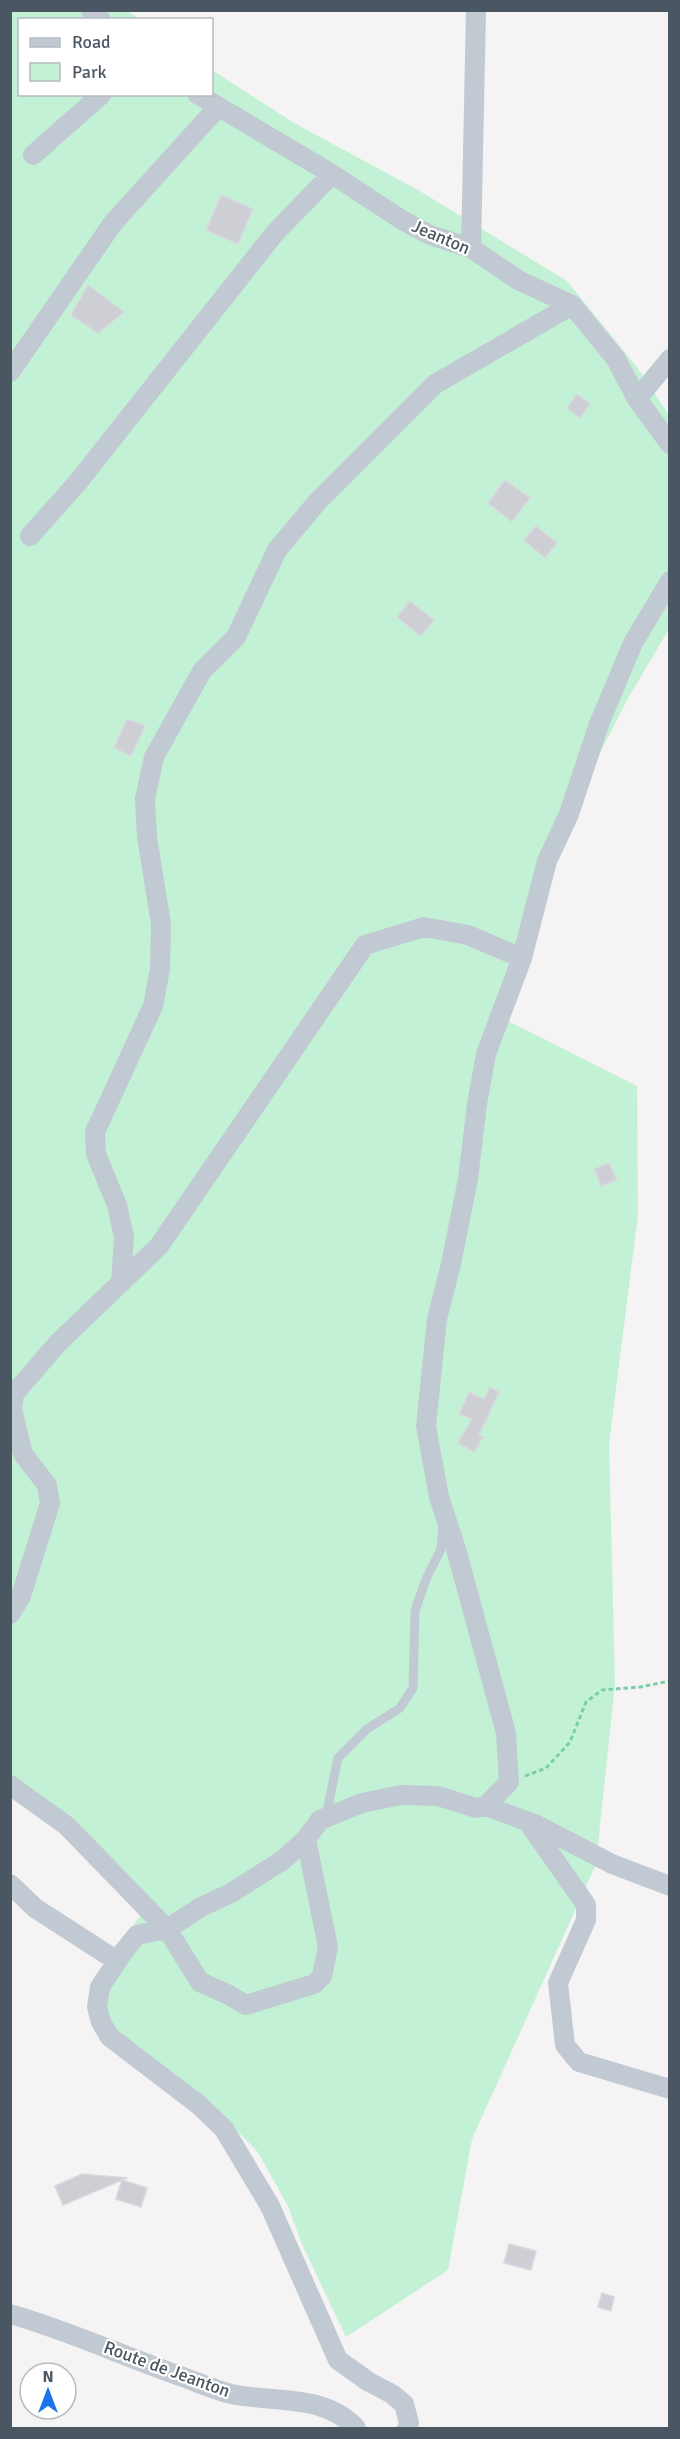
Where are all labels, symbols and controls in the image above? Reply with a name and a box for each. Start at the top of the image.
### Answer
legend [18,18,213,96]
text: Road [72,31,111,53]
text: Park [72,61,107,83]
street label: Jeanton [408,215,474,259]
street label: Route de Jeanton [101,2336,233,2402]
north arrow [18,2361,78,2421]
text: N [42,2367,54,2387]

